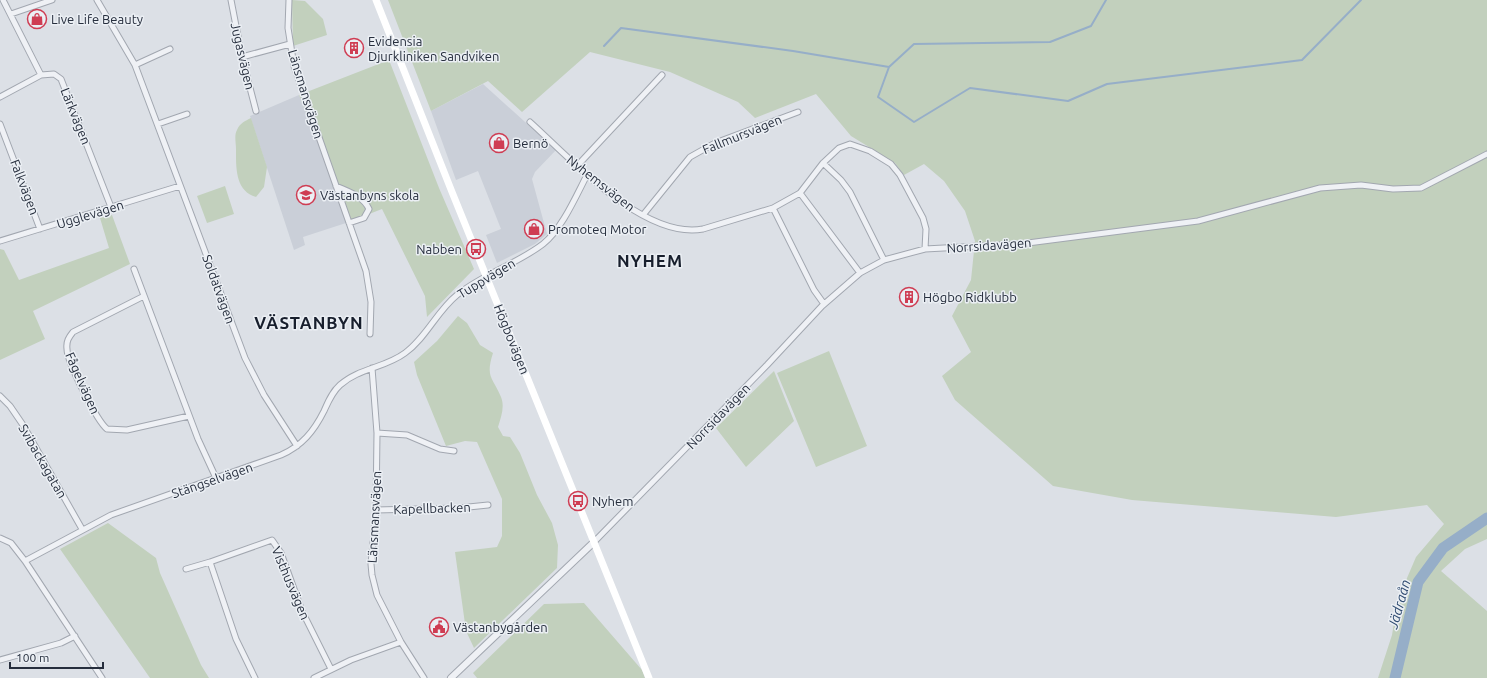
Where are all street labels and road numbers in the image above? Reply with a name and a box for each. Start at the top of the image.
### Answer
street label: Jugasvägen [228,21,258,91]
street label: Länsmansvägen [286,48,326,140]
street label: Lärkvägen [58,86,94,146]
street label: Fallmursvägen [700,112,784,156]
street label: Nyhemsvägen [564,152,638,214]
street label: Falkvägen [8,157,42,217]
street label: Ugglevägen [55,197,125,231]
street label: Norrsidavägen [946,235,1032,255]
street label: Soldatvägen [200,253,238,325]
street label: Tuppvägen [455,255,517,301]
street label: Högbovägen [492,302,532,376]
street label: Fågelvägen [63,350,103,416]
street label: Norrsidavägen [683,381,753,451]
street label: Svibackagatan [16,422,70,500]
street label: Stängselvägen [170,460,254,500]
street label: Länsmansvägen [365,470,383,564]
street label: Kapellbacken [393,500,471,516]
street label: Visthusvägen [269,544,313,622]

